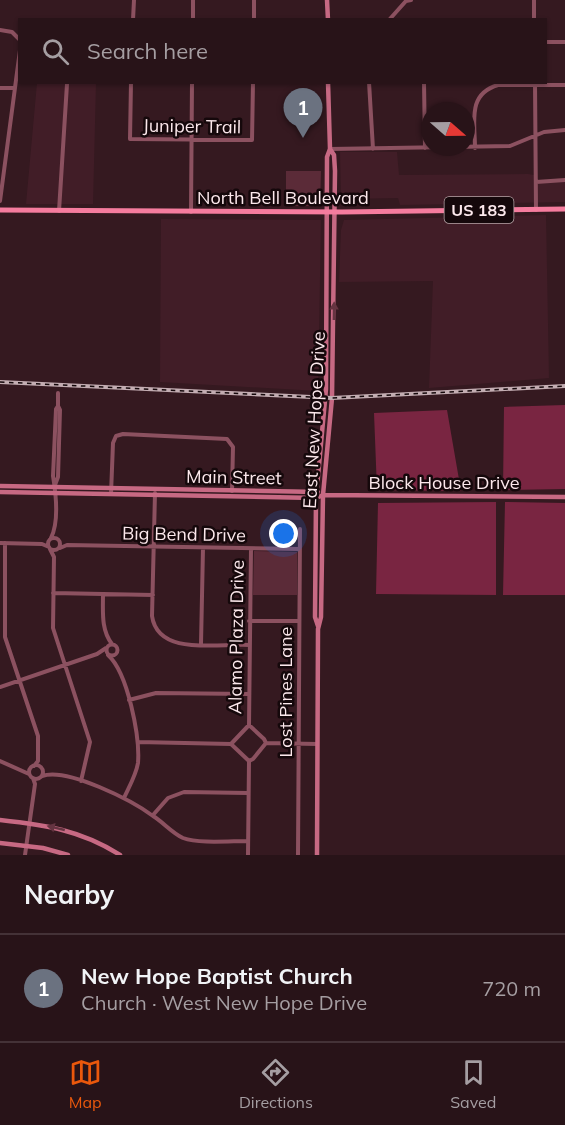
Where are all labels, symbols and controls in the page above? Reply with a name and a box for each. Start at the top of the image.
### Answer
search box [18,18,547,84]
icon: search [39,35,72,68]
text: Search here [87,37,208,65]
pin: 1 [284,88,322,138]
north arrow [421,102,475,156]
street label: Juniper Trail [143,114,241,138]
street label: North Bell Boulevard [197,186,369,209]
road number: US 183 [444,197,514,223]
one-way arrow [329,301,338,320]
street label: East New Hope Drive [298,331,330,509]
street label: Main Street [186,465,282,489]
street label: Block House Drive [368,471,520,494]
your location [269,519,298,548]
street label: Big Bend Drive [122,521,246,547]
street label: Alamo Plaza Drive [223,560,249,714]
street label: Lost Pines Lane [274,627,297,757]
one-way arrow [46,822,65,832]
text: Nearby [24,878,114,911]
text: New Hope Baptist Church [81,962,353,990]
text: 1 [38,976,50,1001]
text: 720 m [482,976,541,1001]
text: Church · West New Hope Drive [81,990,367,1015]
tab: Map [69,1056,102,1112]
tab: Directions [239,1056,313,1112]
tab: Saved [450,1056,496,1112]

